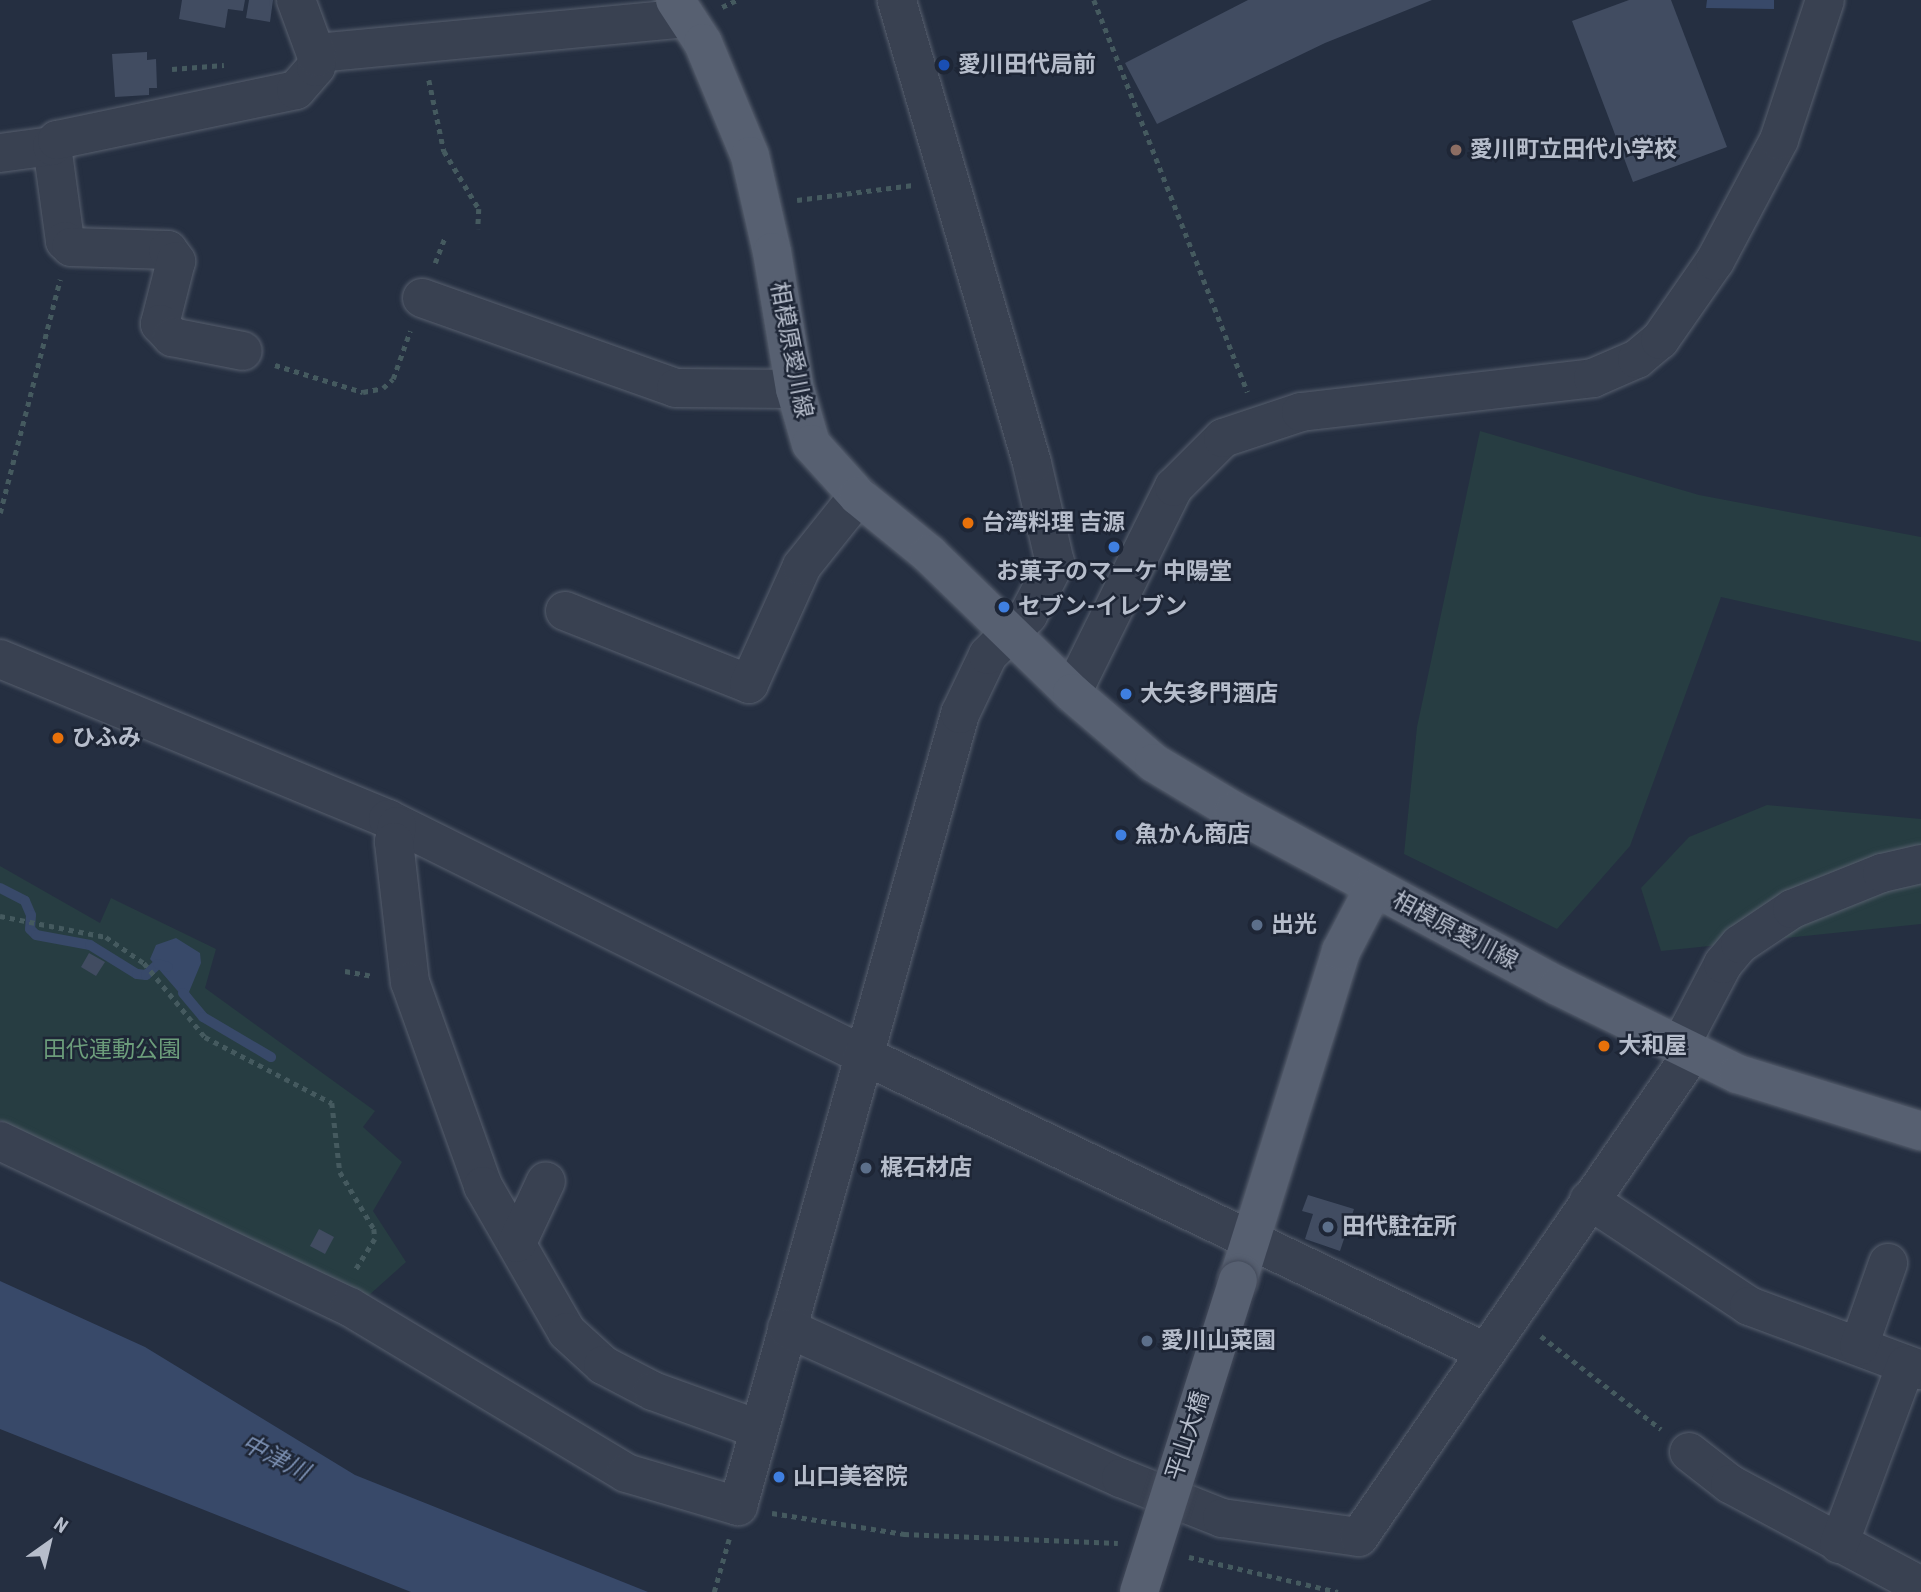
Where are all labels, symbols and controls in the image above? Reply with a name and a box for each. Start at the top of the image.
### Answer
place label: 愛川田代局前 [958,51,1096,79]
marker: 愛川田代局前 [936,57,952,73]
place label: 愛川町立田代小学校 [1470,136,1677,164]
marker: 愛川町立田代小学校 [1448,142,1464,158]
street label: 相模原愛川線 [764,280,818,420]
place label: 台湾料理 吉源 [982,509,1125,537]
marker: 台湾料理 吉源 [960,515,976,531]
marker: お菓子のマーケ 中陽堂 [1106,539,1122,555]
place label: お菓子のマーケ 中陽堂 [996,558,1232,586]
place label: セブン-イレブン [1018,593,1187,621]
marker: セブン-イレブン [996,599,1012,615]
place label: 大矢多門酒店 [1140,680,1278,708]
marker: 大矢多門酒店 [1118,686,1134,702]
place label: ひふみ [72,724,141,752]
marker: ひふみ [50,730,66,746]
place label: 魚かん商店 [1135,821,1250,849]
marker: 魚かん商店 [1113,827,1129,843]
street label: 相模原愛川線 [1388,886,1522,976]
place label: 出光 [1271,911,1317,939]
marker: 出光 [1249,917,1265,933]
place label: 大和屋 [1618,1032,1687,1060]
park label: 田代運動公園 [43,1036,181,1064]
marker: 大和屋 [1596,1038,1612,1054]
place label: 梶石材店 [880,1154,972,1182]
marker: 梶石材店 [858,1160,874,1176]
place label: 田代駐在所 [1342,1213,1457,1241]
marker: 田代駐在所 [1320,1219,1336,1235]
place label: 愛川山菜園 [1161,1327,1276,1355]
marker: 愛川山菜園 [1139,1333,1155,1349]
street label: 平山大橋 [1161,1388,1215,1484]
water label: 中津川 [236,1429,314,1487]
place label: 山口美容院 [793,1463,908,1491]
marker: 山口美容院 [771,1469,787,1485]
north arrow [14,1508,84,1578]
text: N [50,1512,72,1538]

